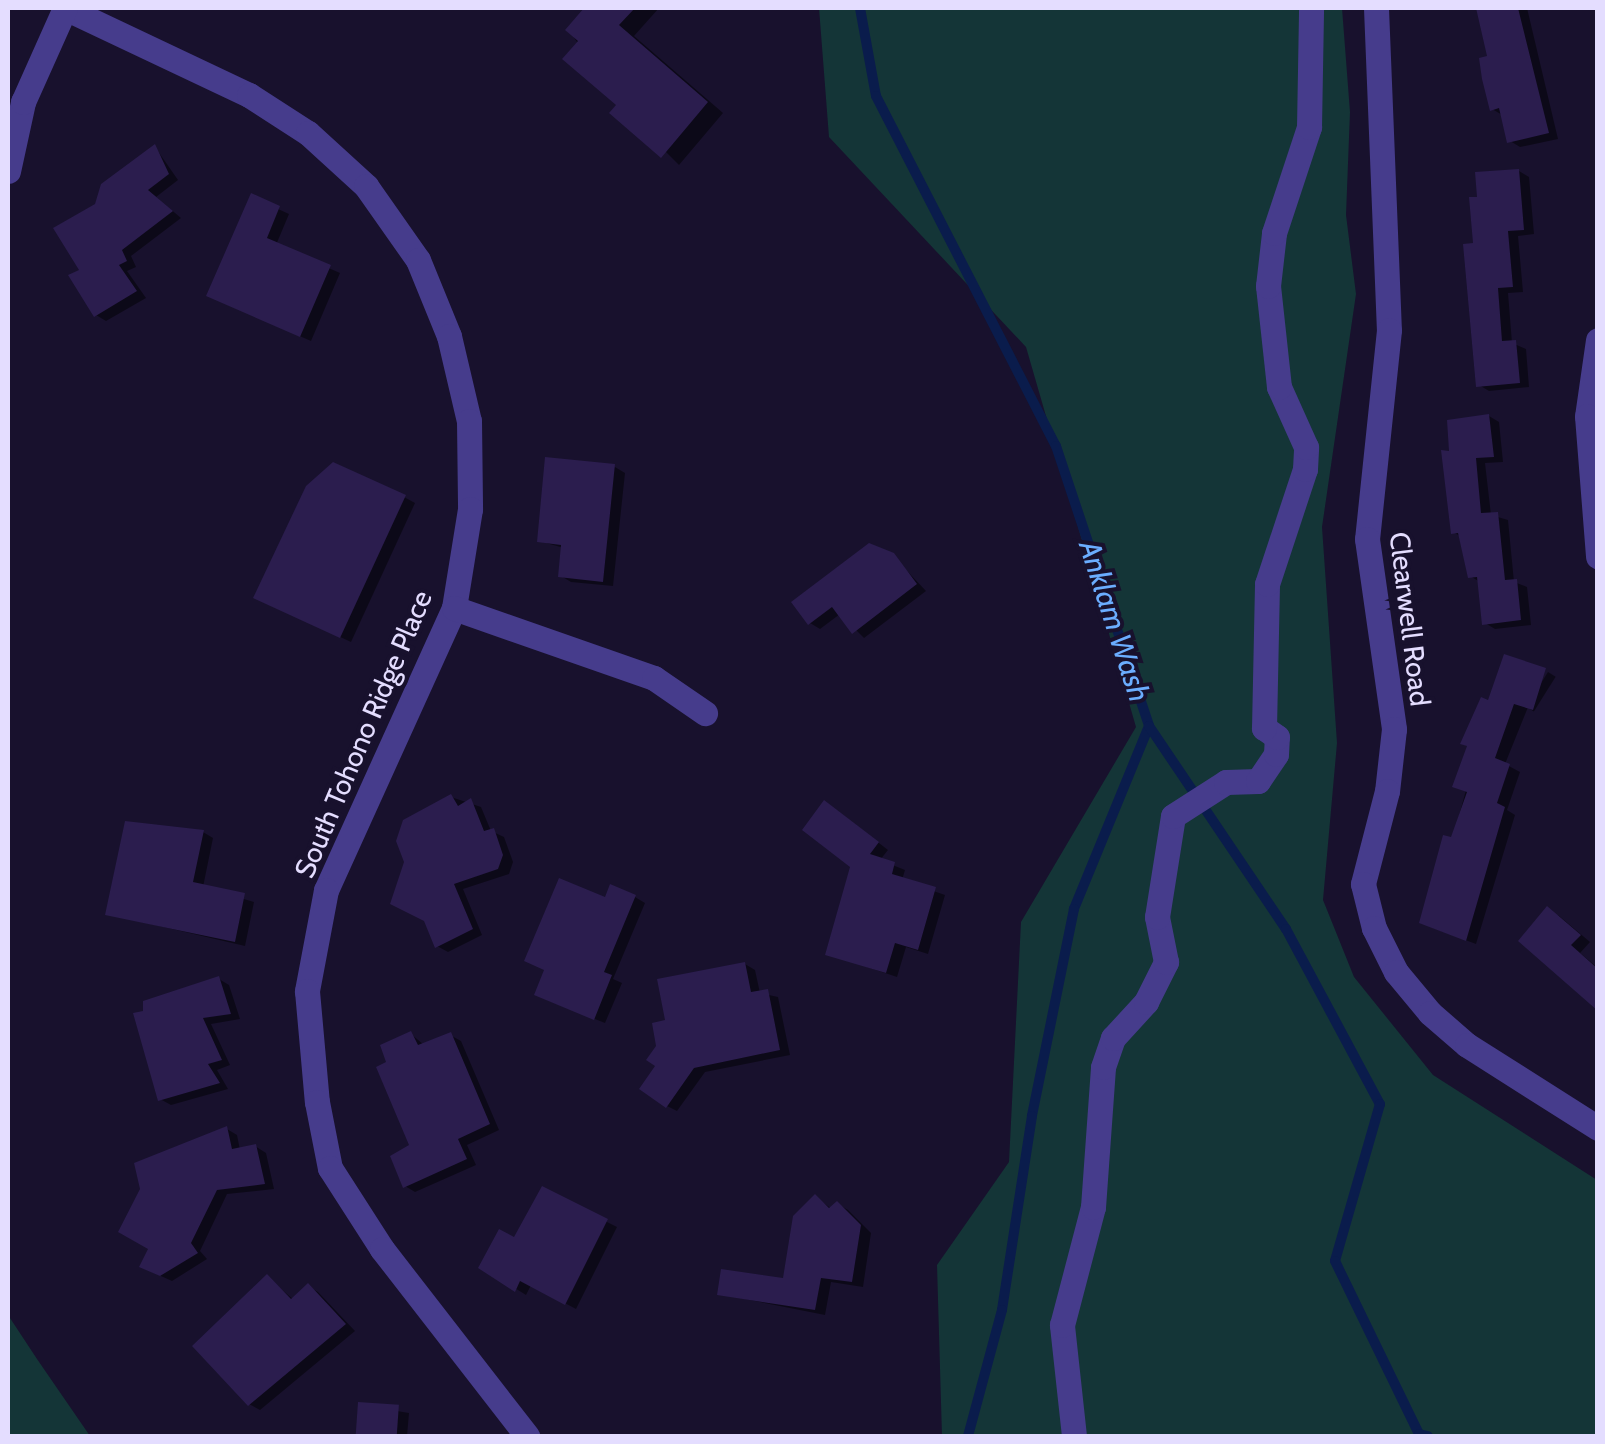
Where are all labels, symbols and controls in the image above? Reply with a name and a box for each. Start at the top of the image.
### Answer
street label: Clearwell Road [1383,530,1437,708]
water label: Anklam Wash [1071,536,1157,706]
street label: South Tohono Ridge Place [287,585,439,883]

